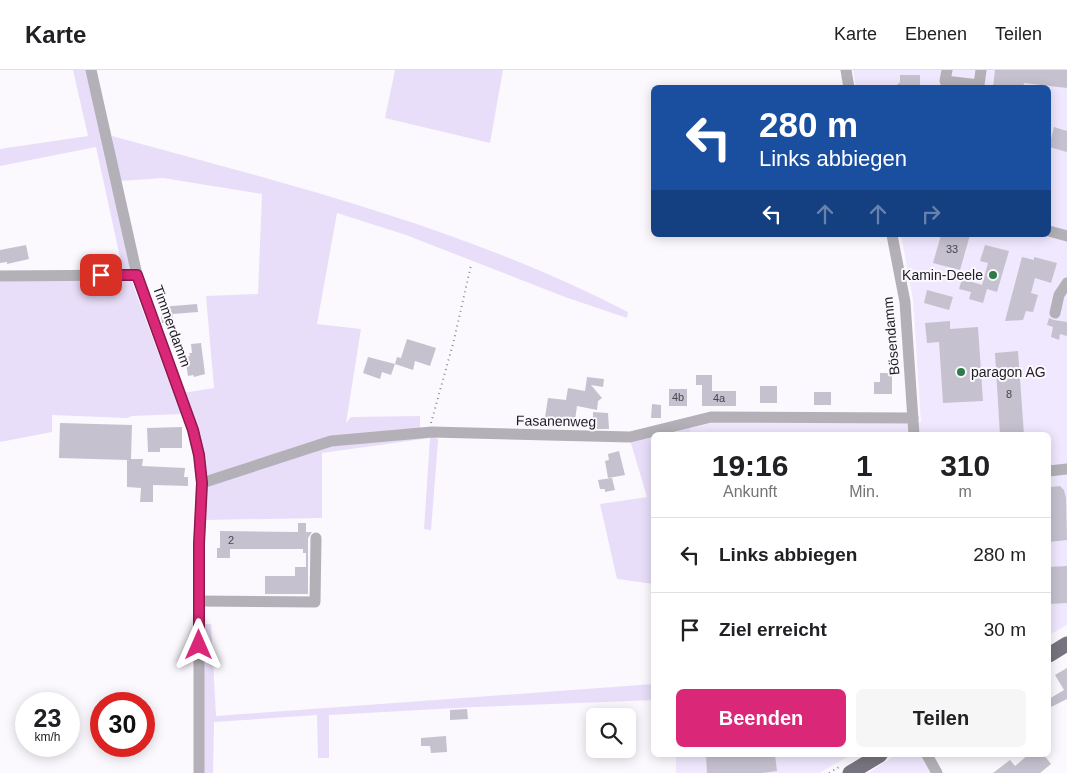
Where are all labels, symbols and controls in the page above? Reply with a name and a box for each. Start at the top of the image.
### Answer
text: Karte [25,21,86,48]
text: Karte [834,24,877,44]
text: Ebenen [905,24,967,44]
text: Teilen [995,24,1042,44]
icon: left [676,105,741,170]
text: 280 m [759,105,858,144]
text: Links abbiegen [759,146,907,171]
icon: left [758,200,786,228]
icon: ahead [811,200,839,228]
icon: ahead [864,200,892,228]
icon: right [917,200,945,228]
house number: 33 [946,243,958,255]
pin [80,254,122,296]
icon: arrive [87,261,115,289]
place label: Kamin-Deele [902,267,983,283]
marker: Kamin-Deele [987,269,999,281]
street label: Timmerdamm [150,283,194,369]
street label: Bösendamm [880,296,902,376]
place label: paragon AG [971,364,1046,380]
marker: paragon AG [955,366,967,378]
house number: 8 [1006,388,1012,400]
house number: 4b [672,391,684,403]
house number: 4a [713,392,726,404]
street label: Fasanenweg [516,412,596,430]
text: 19:16 [712,449,788,482]
text: 1 [856,449,873,482]
text: 310 [940,449,990,482]
text: Ankunft [723,483,777,500]
text: Min. [849,483,879,500]
text: m [959,483,972,500]
house number: 2 [228,534,234,546]
icon: left [676,541,704,569]
text: Links abbiegen [719,544,857,565]
text: 280 m [973,544,1026,565]
icon: arrive [676,616,704,644]
position arrow [172,618,224,670]
text: Ziel erreicht [719,619,827,640]
text: 30 m [984,619,1026,640]
button: Beenden [676,689,846,747]
button: Teilen [856,689,1026,747]
speed limit sign: 30 [90,692,155,757]
text: 23 [34,704,61,732]
map controls [586,708,636,758]
button: search [586,708,636,758]
text: km/h [34,730,61,744]

